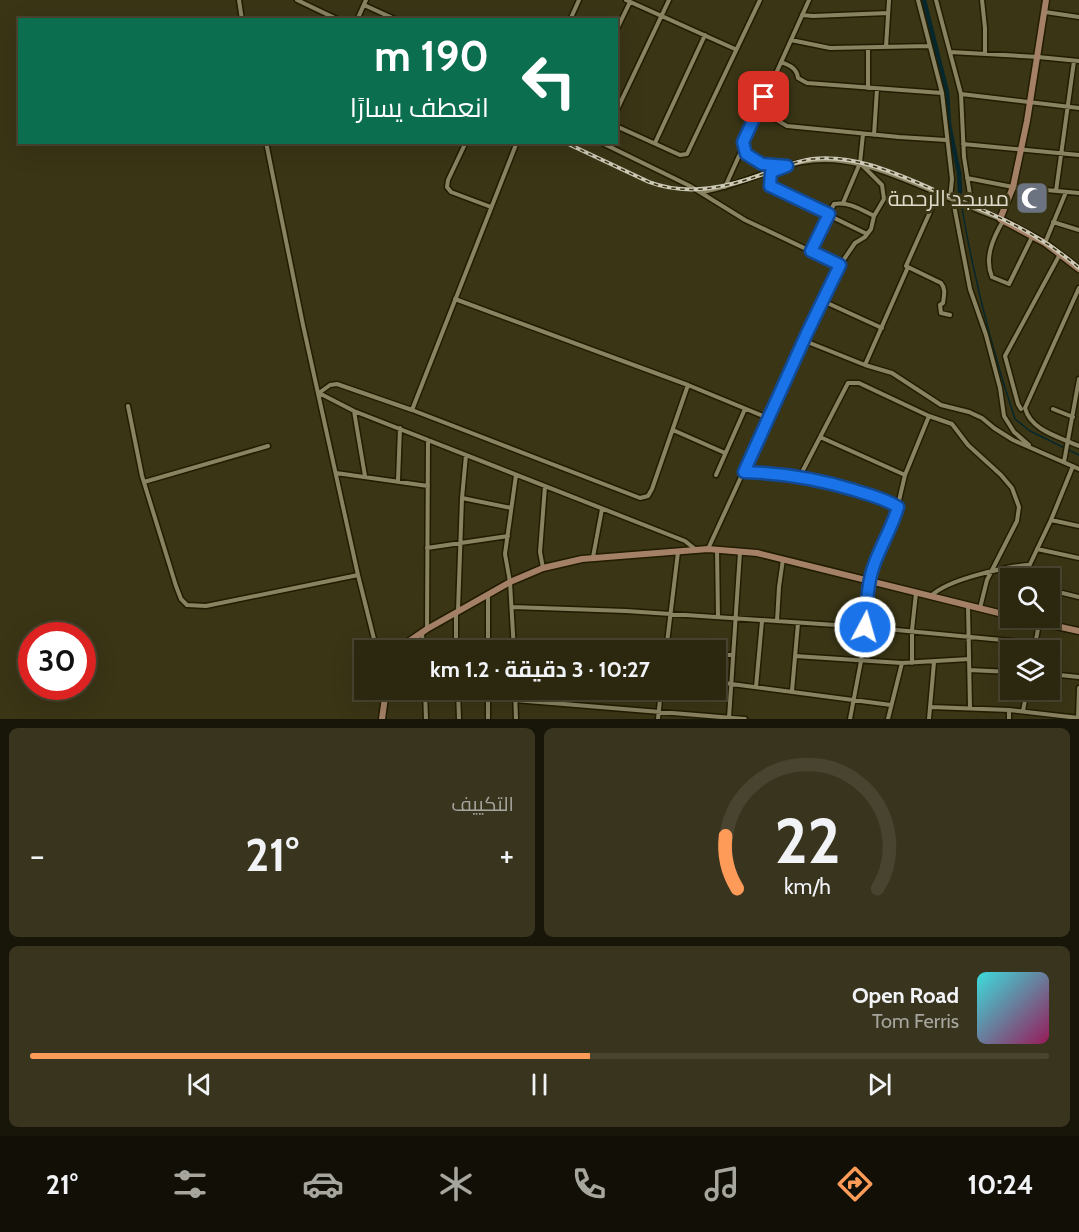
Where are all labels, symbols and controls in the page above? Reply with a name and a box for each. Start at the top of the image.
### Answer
text: 190 m [374,30,489,82]
icon: left [510,42,588,120]
pin [738,71,789,122]
icon: arrive [747,80,780,113]
text: انعطف يسارًا [350,91,489,124]
mosque icon: مسجد الرحمة [1014,180,1050,216]
place label: مسجد الرحمة [888,185,1009,212]
map controls [1000,568,1060,700]
button: search [1000,568,1060,628]
position arrow [833,595,897,659]
speed limit sign: 30 [18,622,96,700]
button: layers [1000,640,1060,700]
text: 10:27 · 3 دقيقة · 1.2 km [430,656,650,683]
text: التكييف [451,792,514,816]
text: 22 [774,803,840,879]
text: 21° [245,828,299,882]
text: − [30,835,45,875]
text: + [499,835,514,875]
text: km/h [784,874,830,900]
text: Open Road [852,982,959,1009]
text: Tom Ferris [872,1009,959,1033]
icon: previous [183,1068,216,1101]
icon: pause [523,1068,556,1101]
icon: next [863,1068,896,1101]
icon: filters [169,1163,211,1205]
icon: car [302,1163,344,1205]
icon: climate [435,1163,477,1205]
icon: phone [568,1163,610,1205]
icon: music [701,1163,743,1205]
icon: directions [834,1163,876,1205]
text: 21° [46,1168,78,1201]
text: 10:24 [967,1168,1033,1201]

